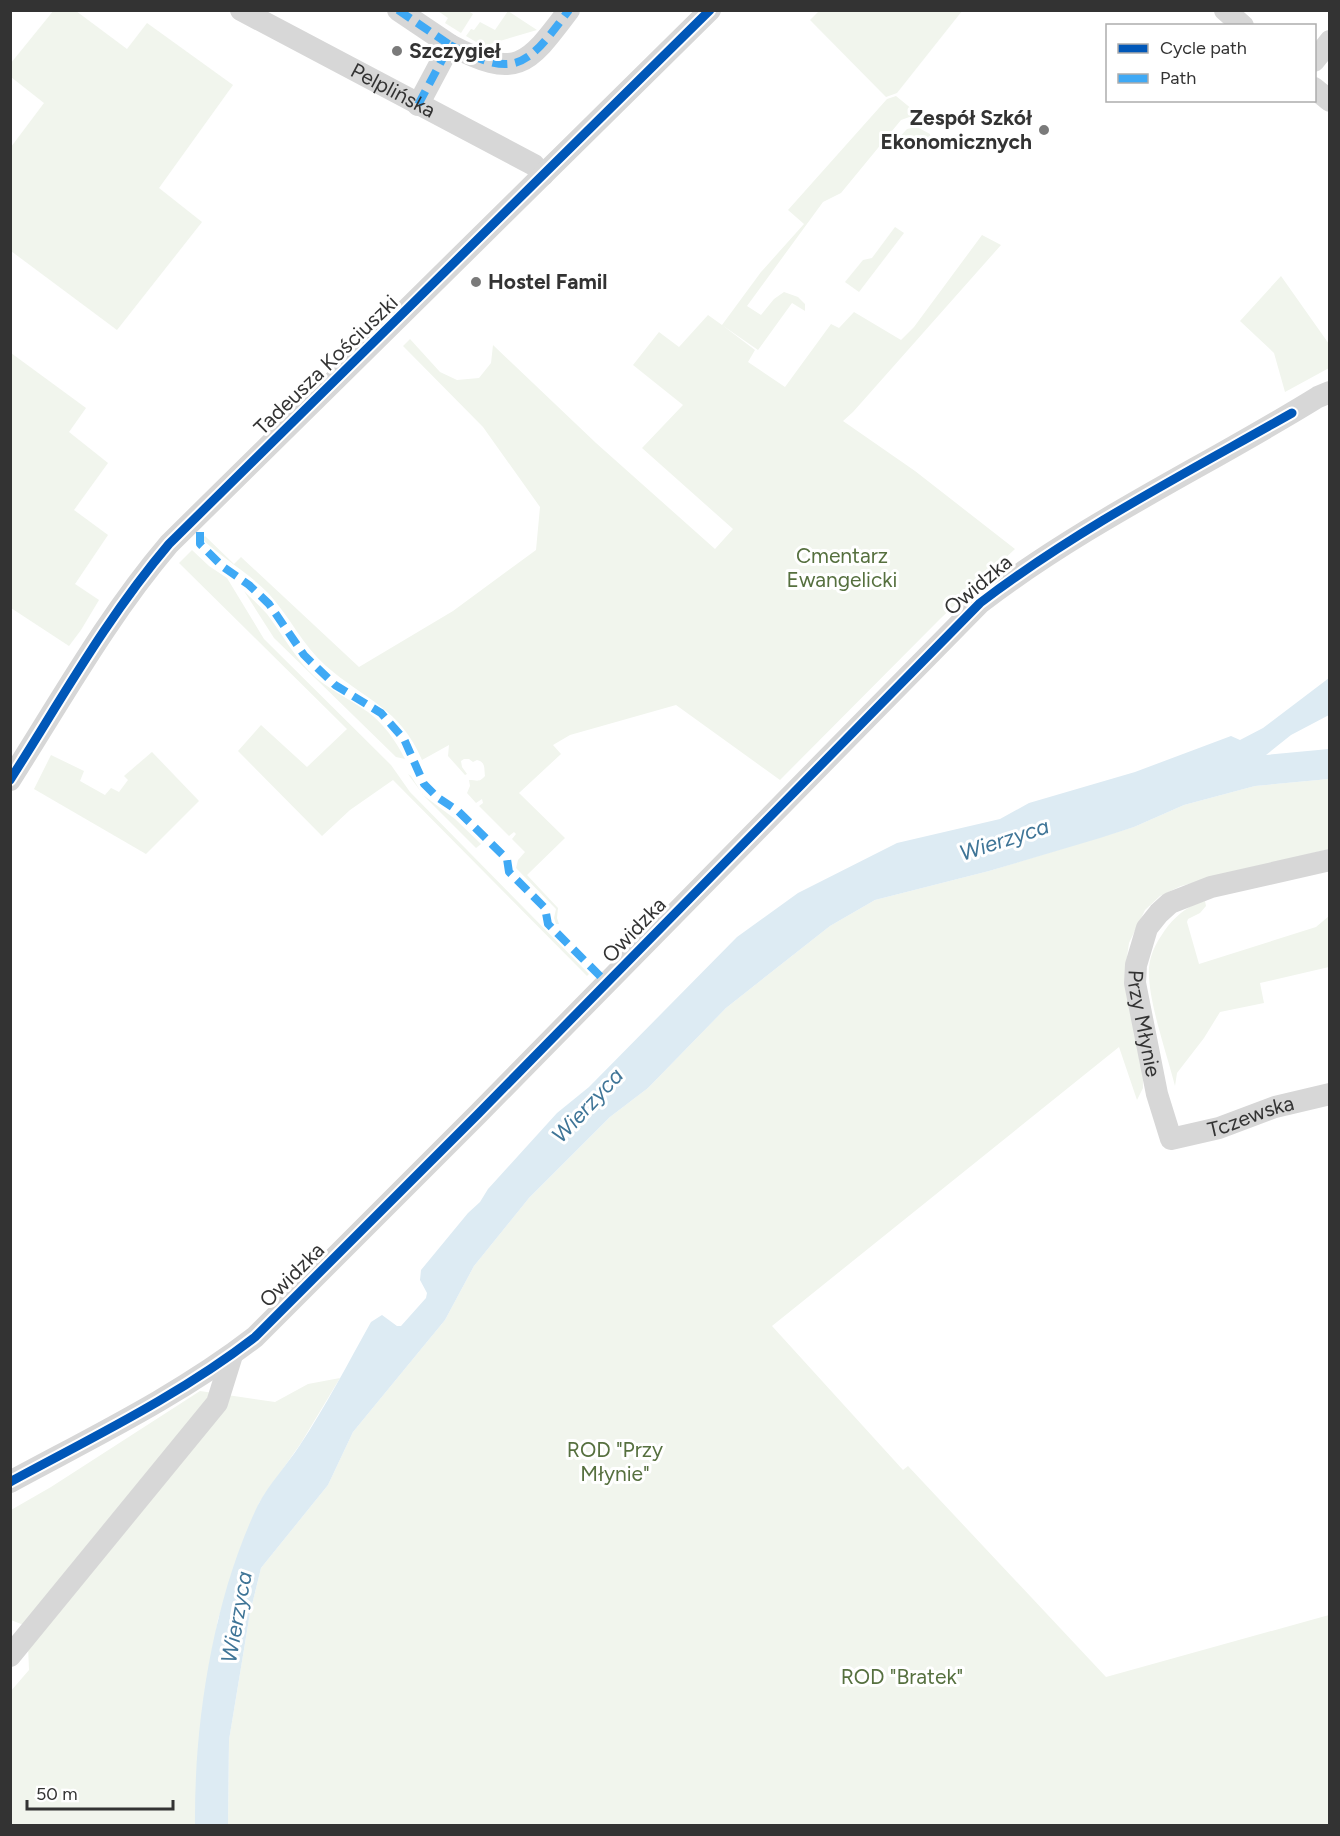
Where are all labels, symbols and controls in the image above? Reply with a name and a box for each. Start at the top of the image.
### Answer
legend [1106,24,1316,102]
text: Cycle path [1160,37,1247,59]
place label: Szczygieł [409,38,501,63]
marker: Szczygieł [390,44,404,58]
street label: Pelplińska [347,57,440,123]
text: Path [1160,67,1196,89]
place label: Zespół Szkół Ekonomicznych [880,105,1032,154]
marker: Zespół Szkół Ekonomicznych [1037,123,1051,137]
place label: Hostel Famil [488,269,607,294]
marker: Hostel Famil [469,275,483,289]
street label: Tadeusza Kościuszki [249,290,403,440]
park label: Cmentarz Ewangelicki [787,543,897,592]
street label: Owidzka [939,549,1017,620]
water label: Wierzyca [956,812,1052,867]
street label: Owidzka [597,892,671,967]
street label: Przy Młynie [1123,969,1166,1079]
water label: Wierzyca [546,1062,629,1148]
street label: Tczewska [1205,1090,1296,1142]
street label: Owidzka [254,1237,329,1312]
park label: ROD "Przy Młynie" [567,1437,663,1486]
water label: Wierzyca [215,1569,258,1665]
park label: ROD "Bratek" [841,1664,963,1689]
scale bar [27,1773,172,1811]
text: 50 m [36,1783,78,1805]

